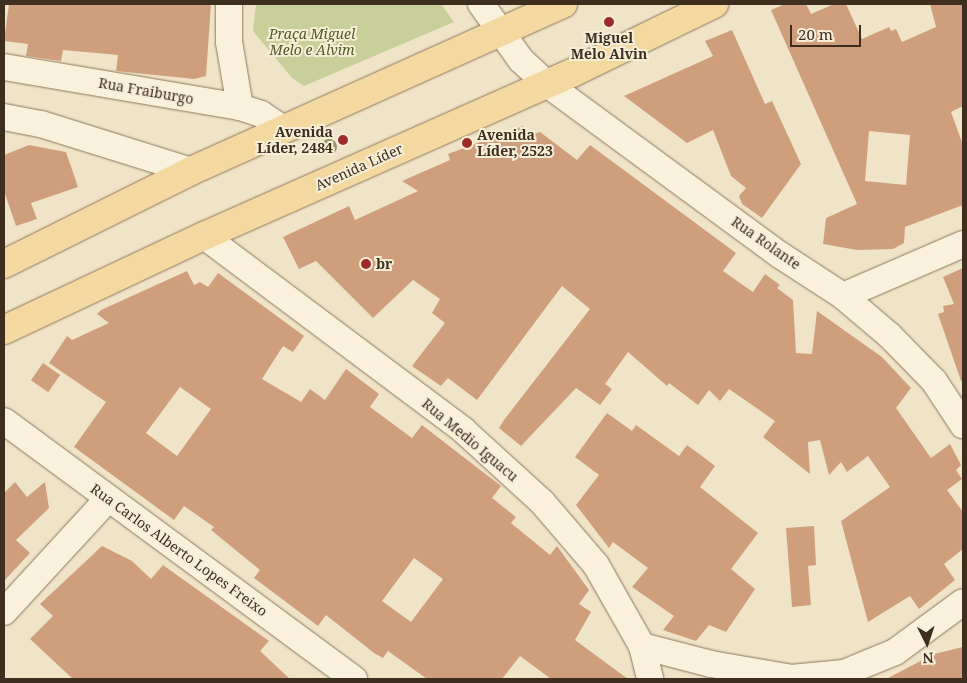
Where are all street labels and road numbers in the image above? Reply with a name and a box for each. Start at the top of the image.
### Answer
street label: Rua Fraiburgo [97,74,195,108]
street label: Avenida Líder [313,140,405,194]
street label: Rua Rolante [728,213,804,273]
street label: Rua Medio Iguacu [419,395,521,485]
street label: Rua Carlos Alberto Lopes Freixo [87,480,271,620]

